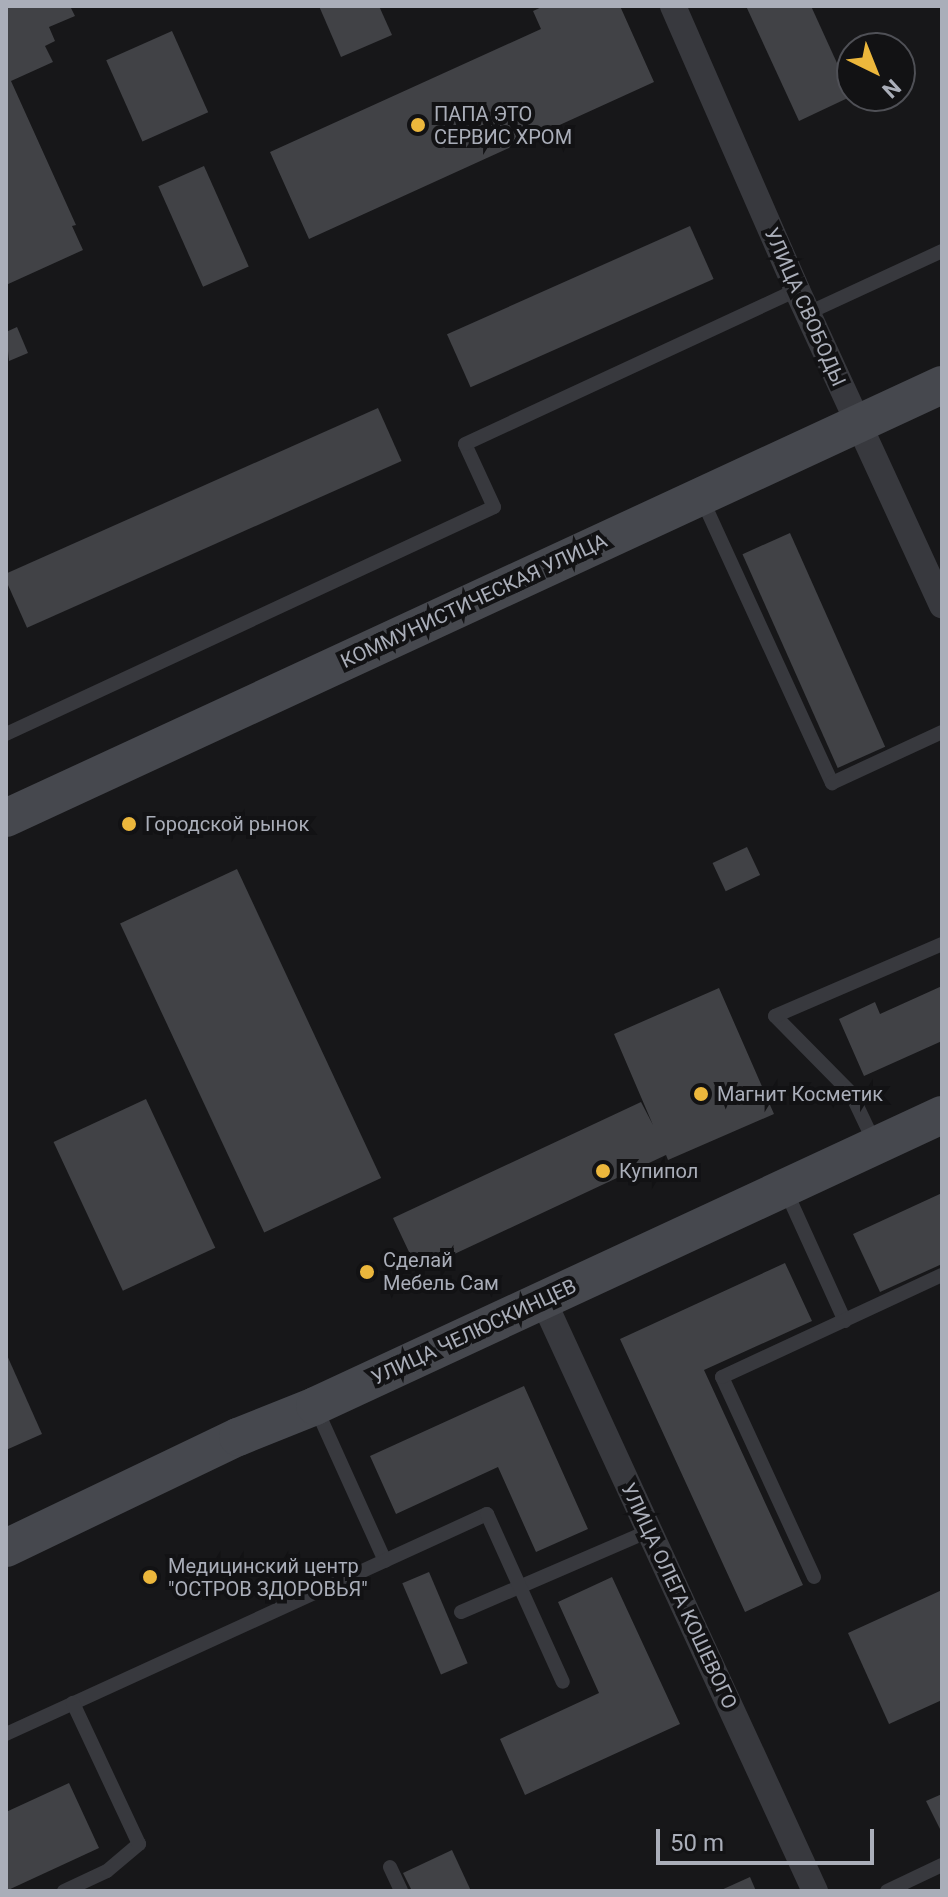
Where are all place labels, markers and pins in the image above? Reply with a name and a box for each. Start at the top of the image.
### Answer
place label: ПАПА ЭТО СЕРВИС ХРОМ [434,102,572,149]
marker: ПАПА ЭТО СЕРВИС ХРОМ [409,116,427,134]
place label: Городской рынок [145,812,309,836]
marker: Городской рынок [120,815,138,833]
place label: Магнит Косметик [717,1082,883,1106]
marker: Магнит Косметик [692,1085,710,1103]
place label: Купипол [619,1159,698,1183]
marker: Купипол [594,1162,612,1180]
place label: Сделай Мебель Сам [383,1248,499,1295]
marker: Сделай Мебель Сам [358,1263,376,1281]
place label: Медицинский центр "ОСТРОВ ЗДОРОВЬЯ" [168,1554,368,1601]
marker: Медицинский центр "ОСТРОВ ЗДОРОВЬЯ" [139,1566,161,1588]

